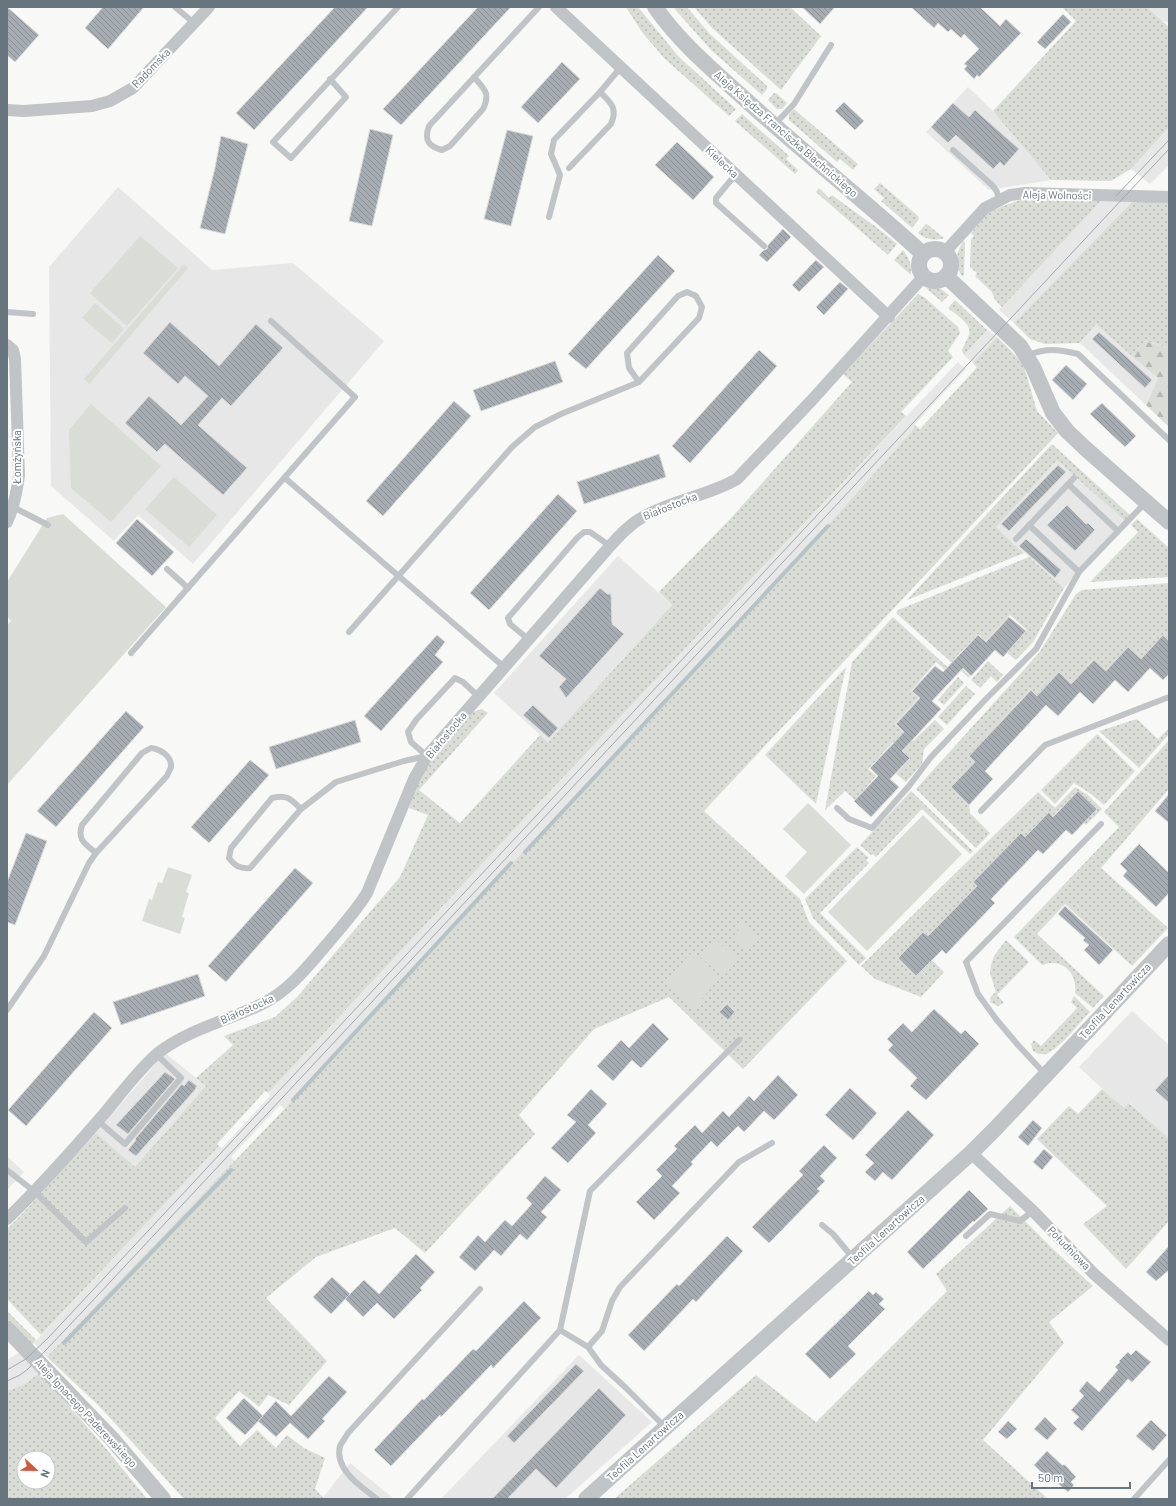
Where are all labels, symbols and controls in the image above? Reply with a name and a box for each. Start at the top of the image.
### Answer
street label: Radomska [129,45,173,90]
street label: Aleja Księdza Franciszka Blachnickiego [712,68,861,199]
street label: Kielecka [703,143,742,180]
street label: Aleja Wolności [1022,187,1092,202]
street label: Łomżyńska [10,430,23,485]
street label: Białostocka [641,489,699,522]
street label: Białostocka [422,709,469,761]
street label: Teofila Lenartowicza [1076,960,1153,1041]
street label: Białostocka [218,991,275,1026]
street label: Teofila Lenartowicza [845,1192,927,1268]
street label: Południowa [1045,1223,1093,1272]
street label: Aleja Ignacego Paderewskiego [32,1356,140,1470]
street label: Teofila Lenartowicza [604,1408,686,1484]
north arrow [16,1450,56,1490]
scale bar [1032,1464,1130,1490]
text: N [38,1468,53,1480]
text: 50 m [1038,1470,1063,1484]

